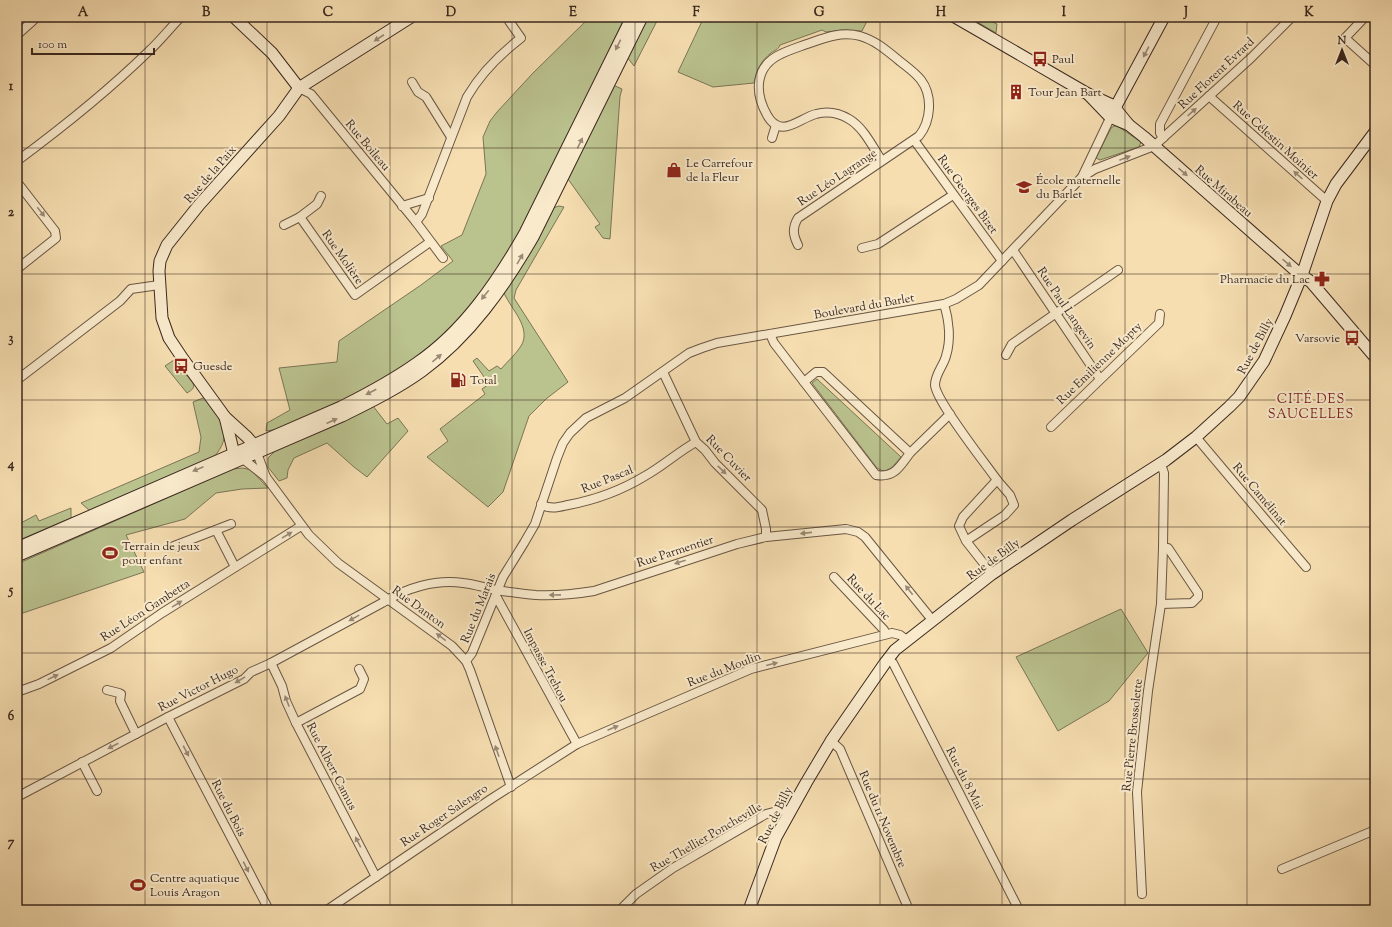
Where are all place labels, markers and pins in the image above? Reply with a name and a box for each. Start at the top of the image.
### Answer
bus stop icon: Paul [1031,50,1049,68]
place label: Paul [1052,51,1075,69]
building icon: Tour Jean Bart [1007,83,1025,101]
place label: Tour Jean Bart [1028,84,1102,102]
place label: Le Carrefour de la Fleur [686,155,753,187]
shop icon: Le Carrefour de la Fleur [665,161,683,179]
place label: École maternelle du Barlet [1036,172,1121,204]
school or university icon: École maternelle du Barlet [1015,178,1033,196]
pharmacy icon: Pharmacie du Lac [1313,270,1331,288]
place label: Pharmacie du Lac [1220,271,1311,289]
bus stop icon: Varsovie [1343,329,1361,347]
place label: Varsovie [1295,330,1340,348]
bus stop icon: Guesde [172,357,190,375]
place label: Guesde [193,358,233,376]
fuel station icon: Total [449,371,467,389]
place label: Total [470,372,498,390]
place label: Terrain de jeux pour enfant [122,538,200,570]
sports icon: Terrain de jeux pour enfant [101,544,119,562]
place label: Centre aquatique Louis Aragon [150,870,240,902]
sports icon: Centre aquatique Louis Aragon [129,876,147,894]

